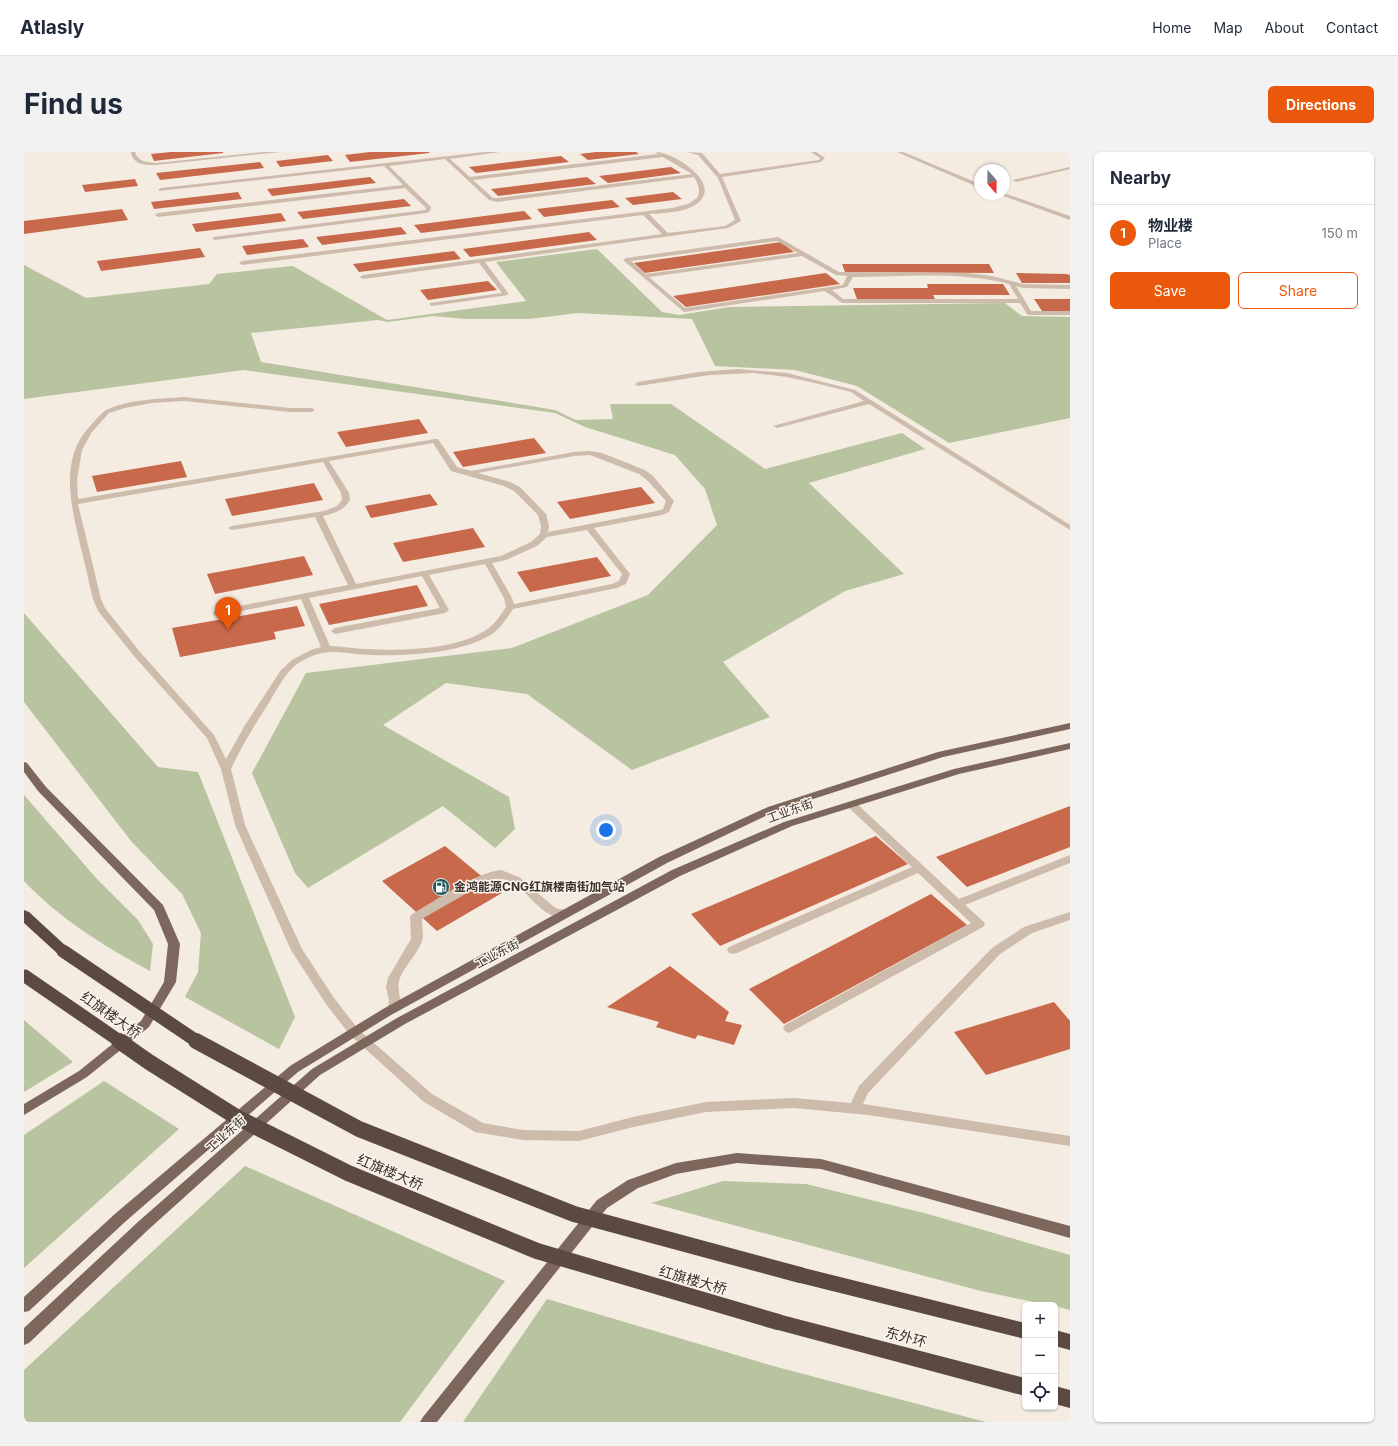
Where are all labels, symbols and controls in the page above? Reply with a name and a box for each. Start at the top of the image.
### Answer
text: Atlasly [20,16,84,39]
text: Home [1152,19,1191,36]
text: Map [1213,19,1243,36]
text: About [1265,19,1304,36]
text: Contact [1326,19,1378,36]
button: Directions [1268,86,1374,123]
text: Find us [24,87,123,121]
north arrow [974,164,1010,200]
text: Nearby [1110,168,1171,188]
text: 物业楼 [1148,216,1193,235]
text: 1 [1120,225,1126,241]
text: 150 m [1322,225,1358,241]
text: Place [1148,235,1182,251]
button: Save [1110,272,1230,309]
button: Share [1238,272,1358,309]
pin: 1 [215,597,241,630]
street label: 工业东街 [765,795,815,826]
your location [596,820,616,840]
fuel station icon: 金鸿能源CNG红旗楼南街加气站 [431,877,451,897]
place label: 金鸿能源CNG红旗楼南街加气站 [454,879,625,894]
street label: 工业东街 [472,936,521,971]
street label: 红旗楼大桥 [78,988,145,1042]
street label: 工业东街 [203,1112,249,1155]
street label: 红旗楼大桥 [355,1150,426,1193]
street label: 红旗楼大桥 [657,1262,729,1297]
map controls [1022,1302,1058,1410]
button: + [1022,1302,1058,1338]
street label: 东外环 [884,1323,929,1350]
button: − [1022,1338,1058,1374]
button: locate [1022,1374,1058,1410]

